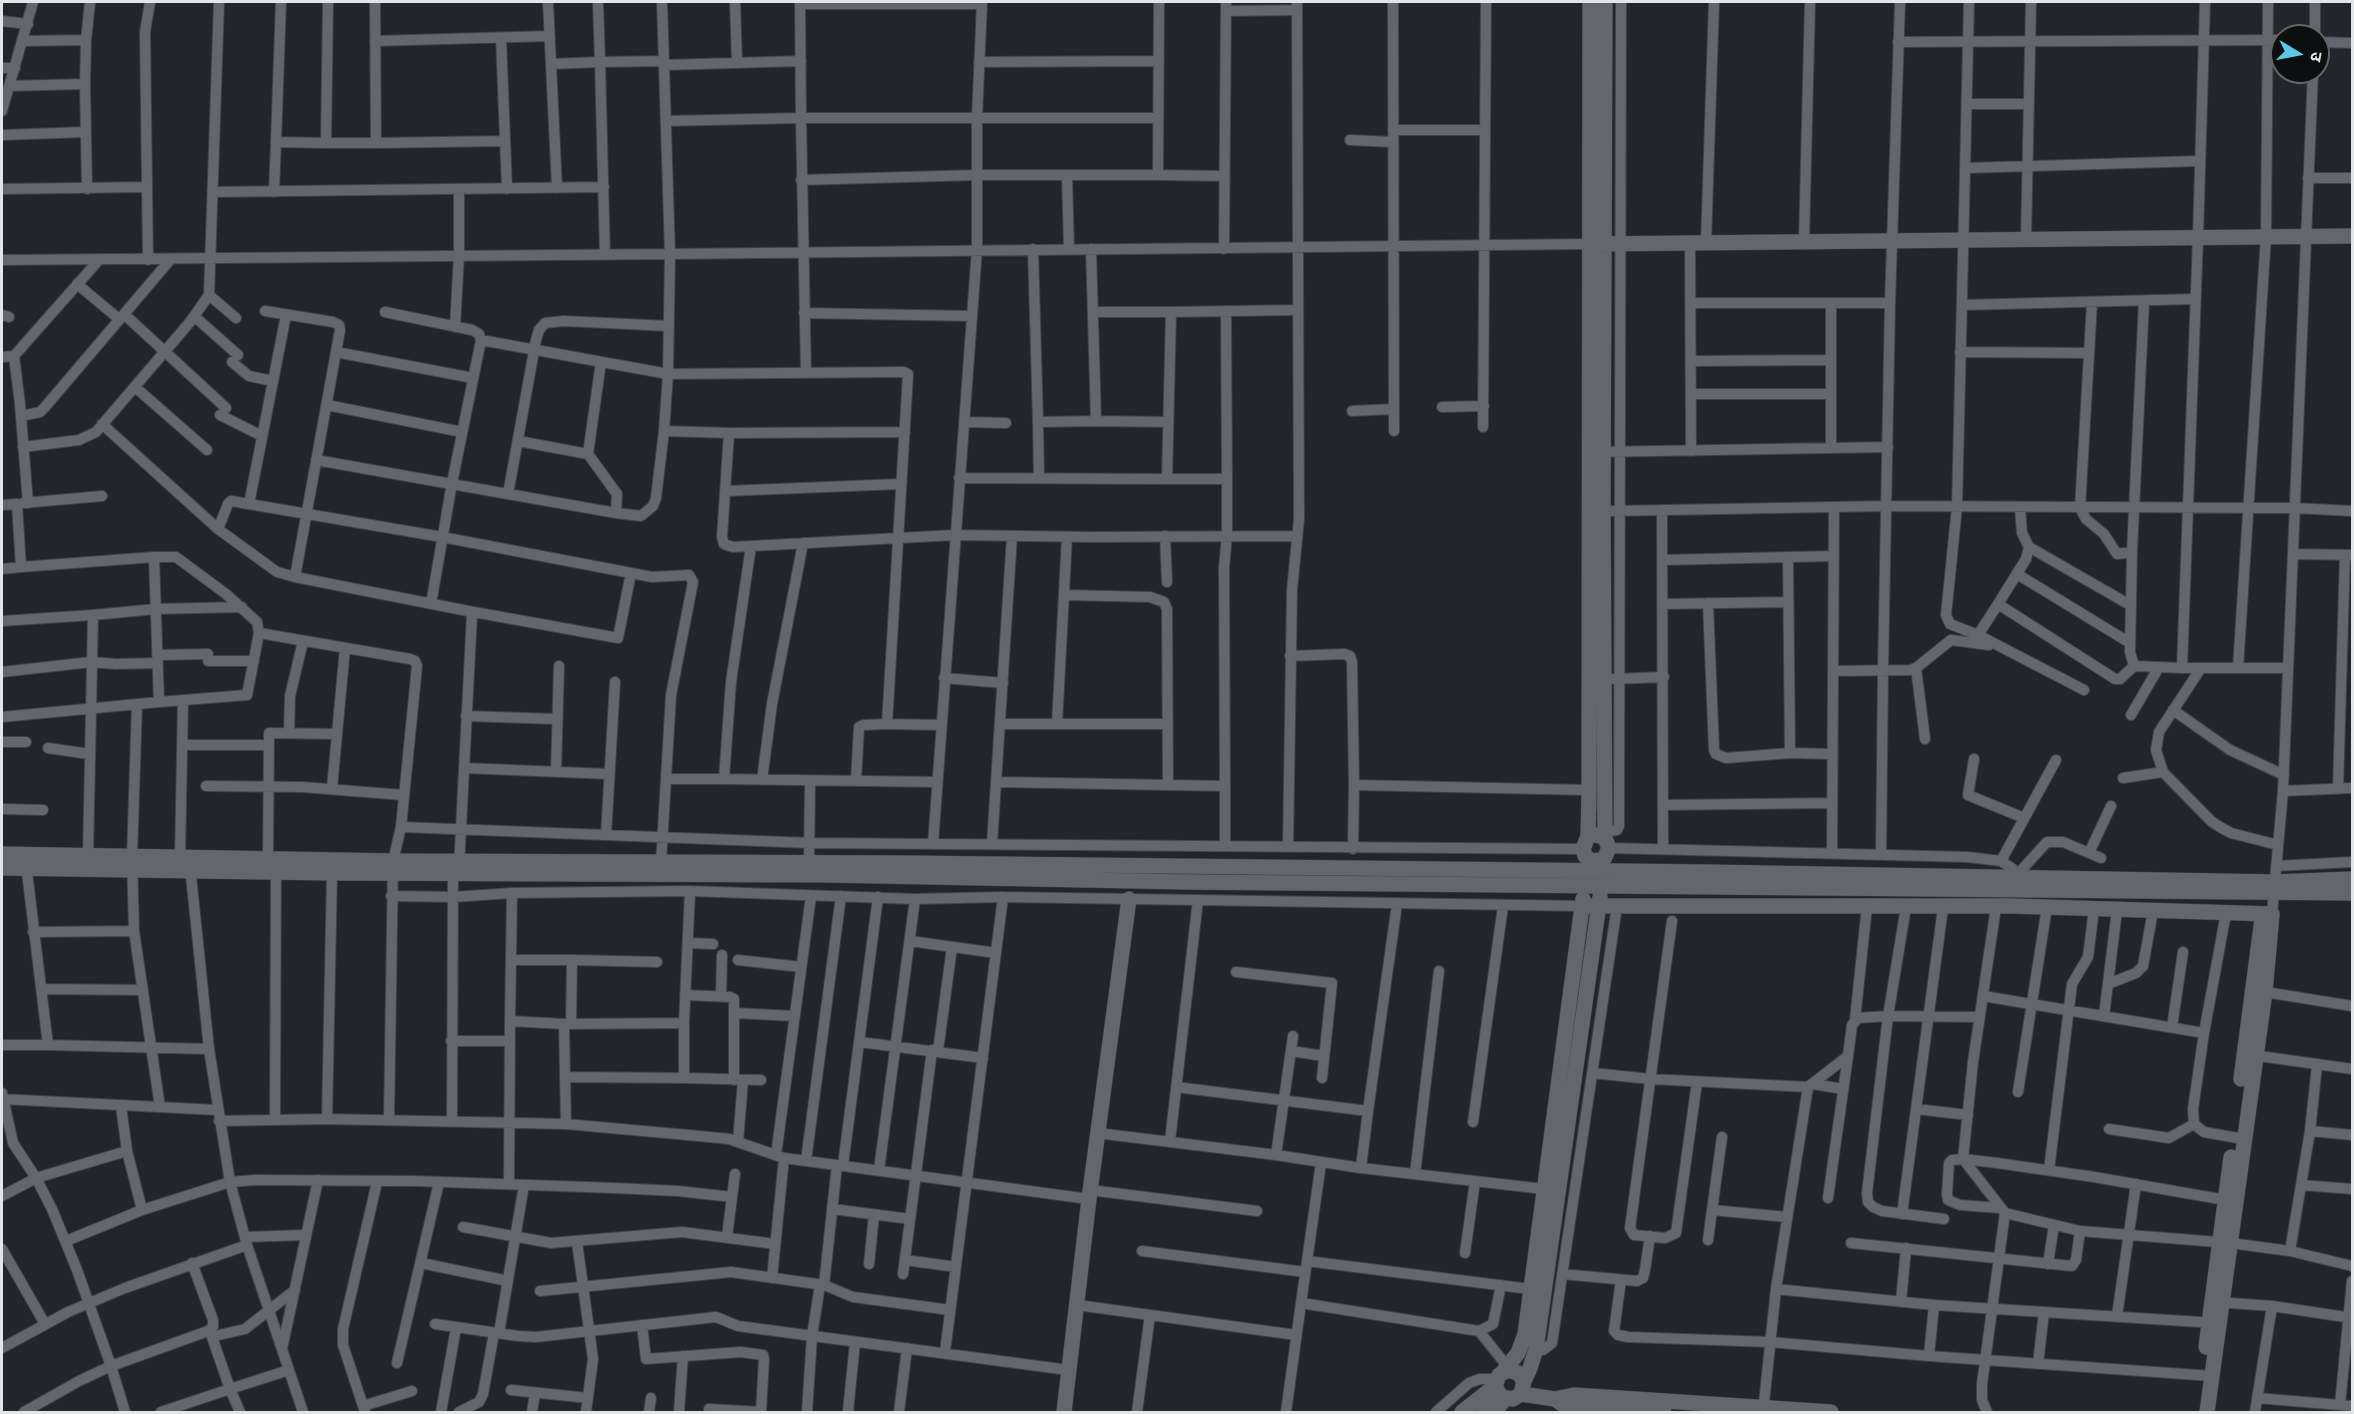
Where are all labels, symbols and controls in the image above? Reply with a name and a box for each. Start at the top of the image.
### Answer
north arrow [2270,24,2330,84]
text: उ [2307,51,2325,63]

